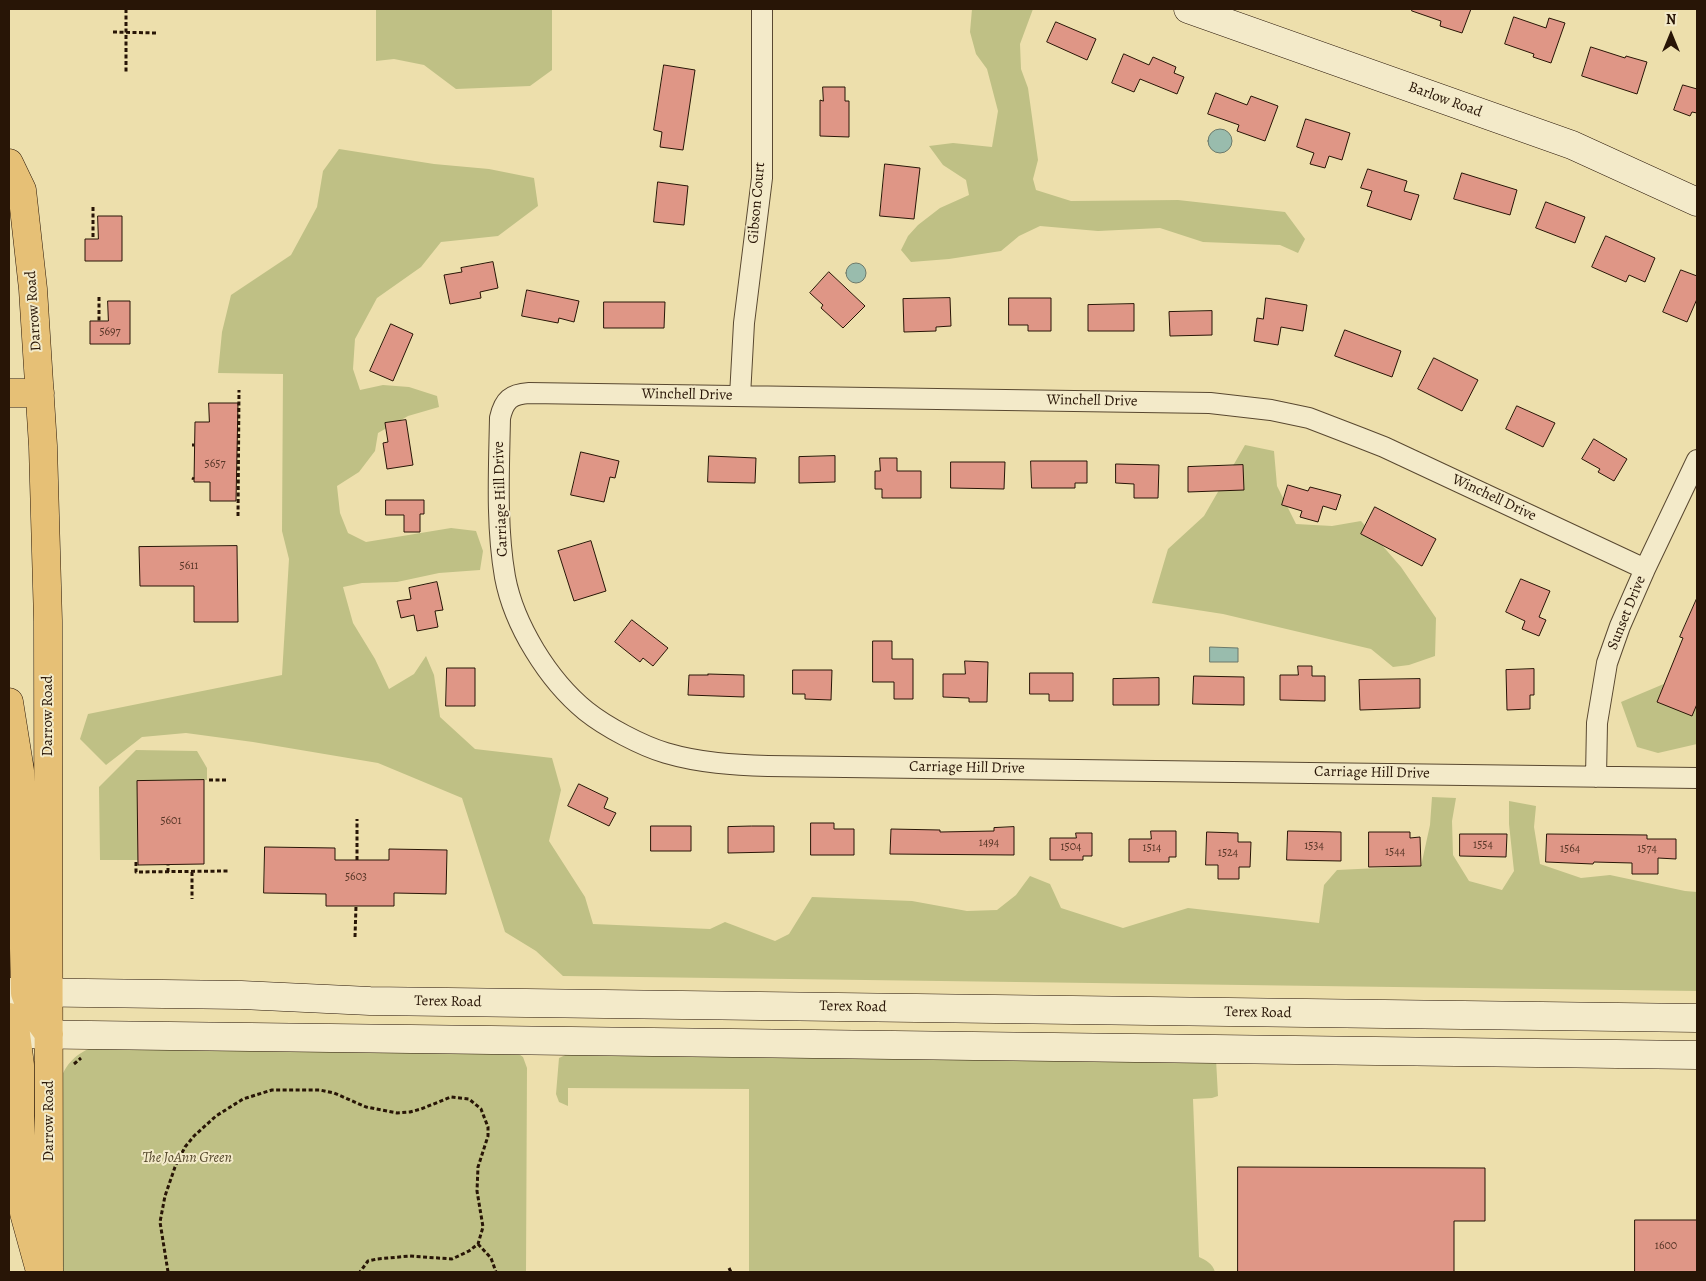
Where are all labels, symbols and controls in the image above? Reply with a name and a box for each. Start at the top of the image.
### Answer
north arrow [1646,10,1696,60]
text: N [1666,10,1676,29]
street label: Barlow Road [1406,78,1484,122]
street label: Gibson Court [744,162,770,244]
street label: Darrow Road [22,270,46,352]
house number: 5697 [99,325,121,339]
street label: Winchell Drive [641,385,733,405]
street label: Winchell Drive [1046,391,1138,411]
street label: Carriage Hill Drive [490,441,512,557]
house number: 5657 [205,457,225,471]
street label: Winchell Drive [1449,471,1539,525]
house number: 5611 [180,559,198,573]
street label: Sunset Drive [1604,573,1650,653]
street label: Darrow Road [39,676,57,756]
street label: Carriage Hill Drive [909,758,1025,778]
street label: Carriage Hill Drive [1314,763,1430,783]
house number: 5601 [160,814,182,828]
house number: 1494 [979,836,999,850]
house number: 1554 [1473,838,1493,852]
house number: 1534 [1304,839,1324,853]
house number: 1504 [1060,840,1082,854]
house number: 1514 [1143,841,1161,855]
house number: 1564 [1560,842,1580,856]
house number: 1574 [1637,842,1657,856]
house number: 1544 [1385,845,1405,859]
house number: 1524 [1218,846,1238,860]
house number: 5603 [345,870,367,884]
street label: Terex Road [414,992,482,1012]
street label: Terex Road [819,997,887,1017]
street label: Terex Road [1224,1003,1292,1023]
street label: Darrow Road [40,1081,58,1161]
park label: The JoAnn Green [142,1149,232,1167]
house number: 1600 [1655,1239,1677,1253]

